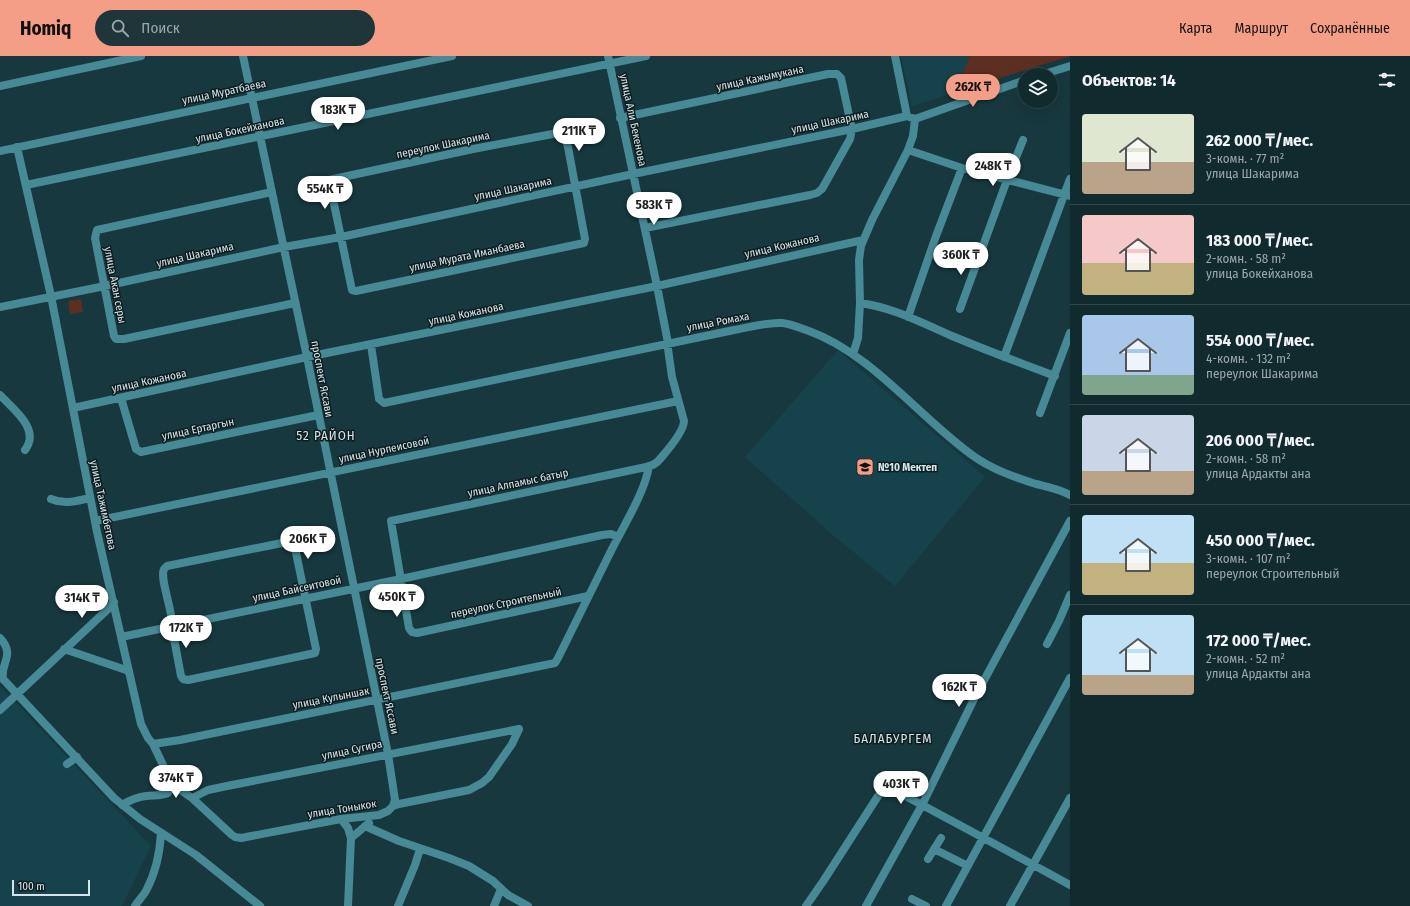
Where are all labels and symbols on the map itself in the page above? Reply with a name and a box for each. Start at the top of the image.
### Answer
street label: улица Кажымукана [715,62,805,94]
street label: улица Али Бекенова [617,73,649,167]
pin: 262K ₸ [940,74,1006,108]
street label: улица Муратбаева [181,77,267,107]
pin: 183K ₸ [305,97,371,131]
street label: улица Шакарима [790,107,870,137]
street label: улица Бокейханова [194,114,286,146]
pin: 211K ₸ [546,118,612,152]
street label: переулок Шакарима [395,129,491,161]
pin: 248K ₸ [960,153,1026,187]
street label: улица Шакарима [473,174,553,204]
pin: 554K ₸ [292,176,358,210]
pin: 583K ₸ [621,192,687,226]
street label: улица Кожанова [743,231,821,261]
street label: улица Мурата Иманбаева [408,237,526,275]
street label: улица Шакарима [155,240,235,270]
pin: 360K ₸ [928,242,994,276]
street label: улица Акан серы [101,246,129,324]
street label: улица Кожанова [427,300,505,328]
street label: улица Ромаха [686,310,750,334]
street label: проспект Яссави [308,340,336,418]
street label: улица Кожанова [110,367,188,395]
street label: улица Ертаргын [161,415,235,443]
district label: 52 РАЙОН [296,428,356,443]
street label: улица Нурпеисовой [338,434,431,466]
school or university icon: №10 Мектеп [855,457,875,477]
street label: улица Тажимбетова [87,459,119,551]
place label: №10 Мектеп [878,461,937,474]
street label: улица Алпамыс батыр [467,466,570,500]
pin: 206K ₸ [275,526,341,560]
street label: улица Байсеитовой [252,573,343,605]
pin: 450K ₸ [364,584,430,618]
pin: 314K ₸ [49,585,115,619]
street label: переулок Строительный [449,585,563,621]
pin: 172K ₸ [153,615,219,649]
street label: проспект Яссави [373,657,401,735]
pin: 162K ₸ [926,674,992,708]
street label: улица Кулыншак [291,684,371,712]
district label: БАЛАБУРГЕМ [853,731,933,746]
street label: улица Сугира [321,737,383,763]
pin: 374K ₸ [143,765,209,799]
pin: 403K ₸ [868,771,934,805]
street label: улица Тоныкок [307,797,378,821]
scale bar [12,878,90,897]

